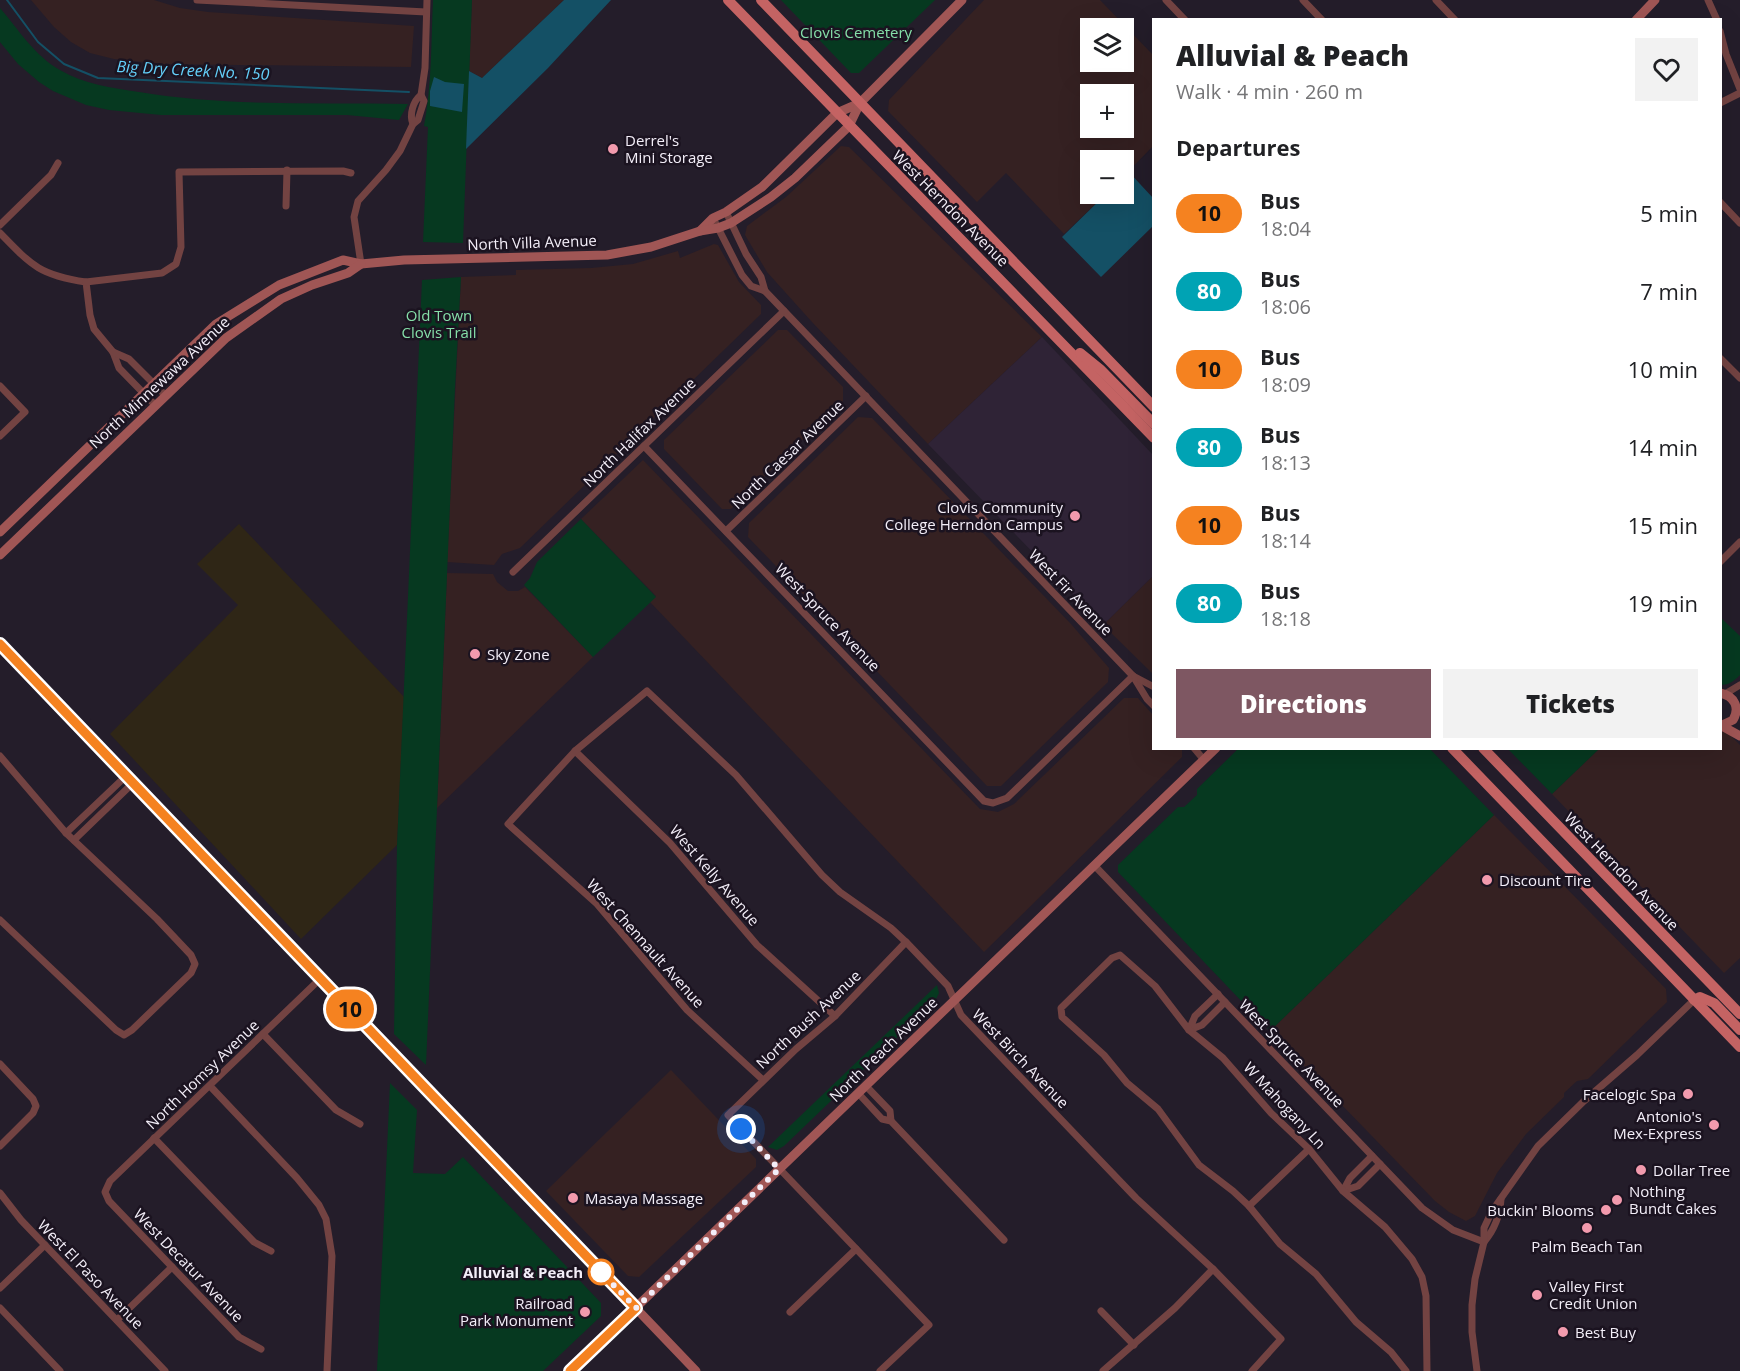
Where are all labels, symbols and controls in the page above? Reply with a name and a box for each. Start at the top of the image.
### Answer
map controls [1080,18,1134,204]
button: layers [1080,18,1134,72]
park label: Clovis Cemetery [800,22,913,42]
text: Alluvial & Peach [1176,36,1409,74]
button: heart [1635,38,1698,101]
water label: Big Dry Creek No. 150 [116,55,270,85]
text: Walk · 4 min · 260 m [1176,78,1363,105]
button: + [1080,84,1134,138]
place label: Derrel's Mini Storage [625,130,713,167]
text: Departures [1176,132,1300,162]
marker: Derrel's Mini Storage [606,142,620,156]
street label: West Herndon Avenue [888,145,1014,271]
button: − [1080,150,1134,204]
text: Bus [1260,185,1300,215]
text: 5 min [1640,198,1698,228]
text: 10 [1197,199,1221,227]
text: 18:04 [1260,215,1311,242]
street label: North Villa Avenue [467,230,597,254]
text: Bus [1260,263,1300,293]
text: 7 min [1640,276,1698,306]
text: 80 [1197,277,1221,305]
text: 18:06 [1260,293,1311,320]
park label: Old Town Clovis Trail [402,305,476,342]
street label: North Minnewawa Avenue [85,312,233,452]
text: Bus [1260,341,1300,371]
text: 10 min [1628,354,1698,384]
text: 10 [1197,355,1221,383]
text: 18:09 [1260,371,1311,398]
street label: North Halifax Avenue [578,373,700,491]
street label: North Caesar Avenue [727,395,847,513]
text: Bus [1260,419,1300,449]
text: 14 min [1628,432,1698,462]
text: 80 [1197,433,1221,461]
text: 18:13 [1260,449,1311,476]
place label: Clovis Community College Herndon Campus [885,497,1063,534]
text: Bus [1260,497,1300,527]
marker: Clovis Community College Herndon Campus [1068,509,1082,523]
text: 15 min [1628,510,1698,540]
text: 10 [1197,511,1221,539]
text: 18:14 [1260,527,1311,554]
street label: West Fir Avenue [1025,545,1117,639]
street label: West Spruce Avenue [771,559,885,675]
text: Bus [1260,575,1300,605]
text: 19 min [1628,588,1698,618]
text: 80 [1197,589,1221,617]
text: 18:18 [1260,605,1311,632]
place label: Sky Zone [487,644,550,664]
marker: Sky Zone [468,647,482,661]
button: Directions [1176,669,1431,738]
button: Tickets [1443,669,1698,738]
street label: West Herndon Avenue [1560,808,1684,934]
street label: West Kelly Avenue [666,820,764,930]
place label: Discount Tire [1499,870,1591,890]
marker: Discount Tire [1480,873,1494,887]
street label: West Chennault Avenue [583,874,709,1012]
street label: North Bush Avenue [751,965,865,1073]
line badge: 10 [323,990,377,1028]
street label: North Peach Avenue [825,992,941,1106]
text: 10 [338,995,362,1023]
street label: West Spruce Avenue [1235,995,1349,1111]
street label: West Birch Avenue [968,1004,1074,1112]
street label: North Homsy Avenue [141,1015,263,1133]
street label: W Mahogany Ln [1240,1057,1330,1153]
place label: Facelogic Spa [1583,1084,1676,1104]
marker: Facelogic Spa [1681,1087,1695,1101]
place label: Antonio's Mex-Express [1613,1106,1702,1143]
your location [726,1114,756,1144]
marker: Antonio's Mex-Express [1707,1118,1721,1132]
place label: Dollar Tree [1653,1160,1730,1180]
marker: Dollar Tree [1634,1163,1648,1177]
place label: Nothing Bundt Cakes [1629,1181,1717,1218]
place label: Masaya Massage [585,1188,703,1208]
marker: Masaya Massage [566,1191,580,1205]
marker: Nothing Bundt Cakes [1610,1193,1624,1207]
place label: Buckin' Blooms [1487,1200,1594,1220]
marker: Buckin' Blooms [1599,1203,1613,1217]
street label: West Decatur Avenue [130,1204,248,1326]
street label: West El Paso Avenue [34,1215,148,1333]
marker: Palm Beach Tan [1580,1221,1594,1235]
place label: Palm Beach Tan [1531,1236,1643,1256]
marker: Alluvial & Peach [588,1259,614,1285]
place label: Alluvial & Peach [463,1262,583,1282]
place label: Valley First Credit Union [1549,1276,1637,1313]
marker: Valley First Credit Union [1530,1288,1544,1302]
place label: Railroad Park Monument [460,1293,573,1330]
marker: Railroad Park Monument [578,1305,592,1319]
place label: Best Buy [1575,1322,1636,1342]
marker: Best Buy [1556,1325,1570,1339]

